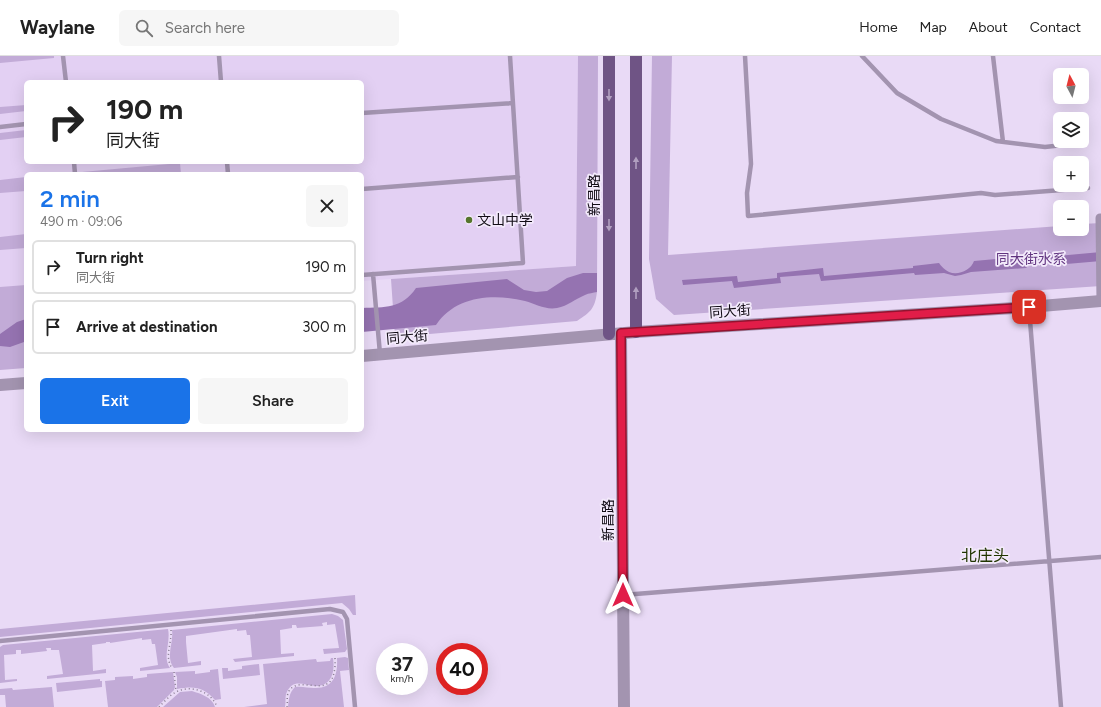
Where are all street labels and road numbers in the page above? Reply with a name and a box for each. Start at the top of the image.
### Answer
street label: 新昌路 [586,174,603,216]
street label: 同大街 [708,302,752,321]
street label: 同大街 [385,327,429,348]
street label: 新昌路 [600,499,617,541]

